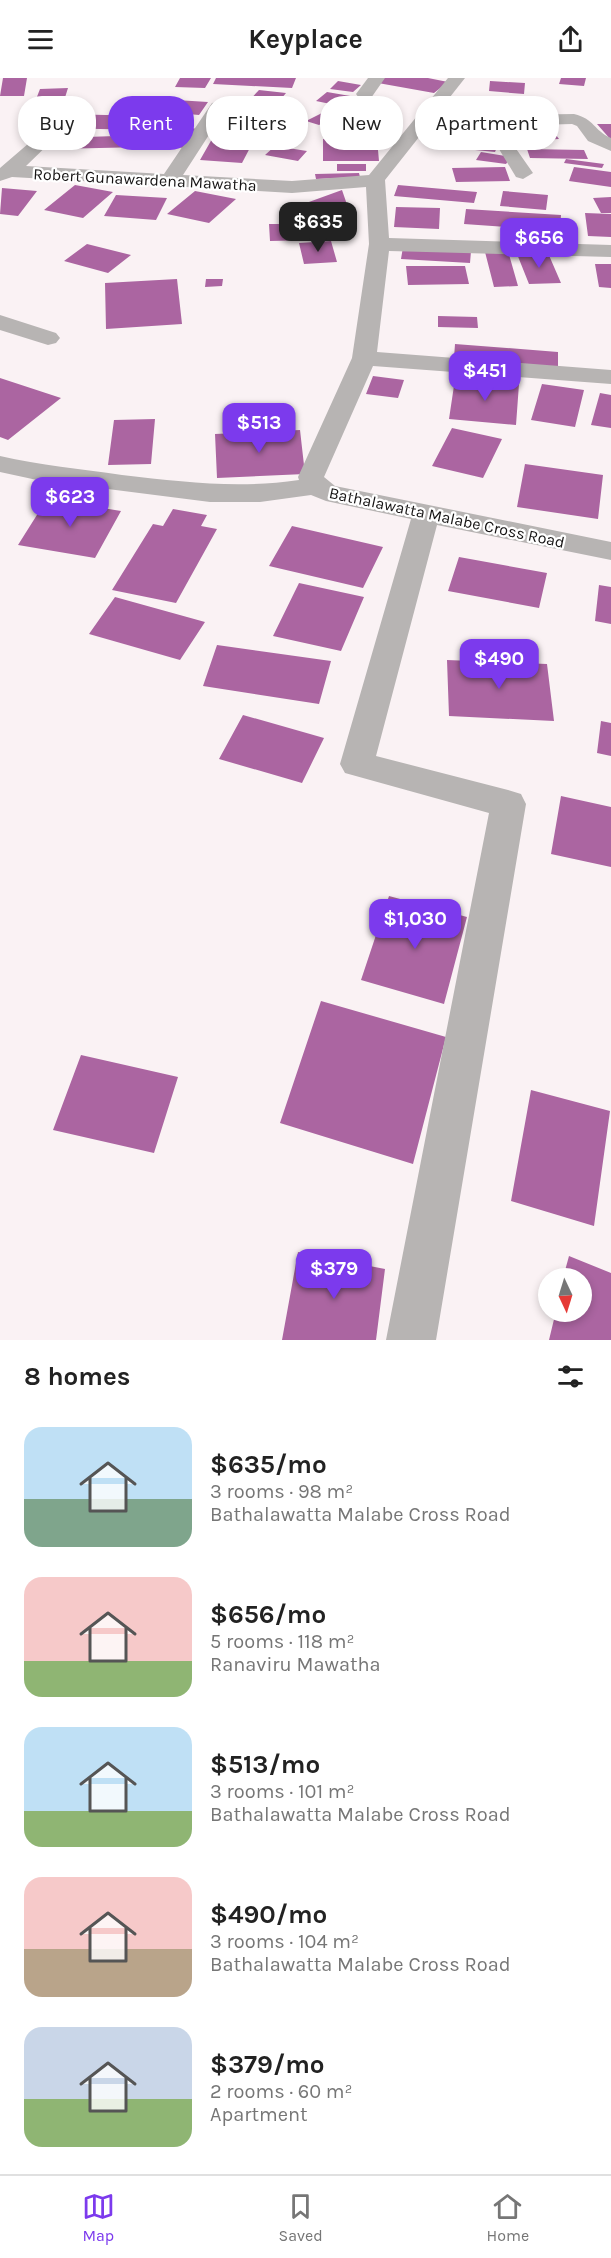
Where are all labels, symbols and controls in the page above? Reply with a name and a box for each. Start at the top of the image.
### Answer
icon: menu [24,23,57,56]
text: Keyplace [248,23,363,55]
icon: share [554,23,587,56]
chip: Buy [18,96,96,150]
chip: Rent [108,96,194,150]
chip: Filters [206,96,308,150]
chip: New [320,96,403,150]
chip: Apartment [415,96,559,150]
street label: Robert Gunawardena Mawatha [33,164,257,195]
pin: $635 [282,202,354,253]
text: $635 [293,210,343,233]
pin: $656 [503,218,575,269]
text: $656 [514,226,564,249]
pin: $451 [449,351,521,402]
text: $451 [463,359,507,382]
pin: $513 [223,403,295,454]
text: $513 [237,411,282,434]
pin: $623 [34,477,106,528]
street label: Bathalawatta Malabe Cross Road [327,483,566,552]
text: $623 [45,485,95,508]
pin: $490 [463,639,535,690]
text: $490 [474,647,524,670]
pin: $1,030 [366,899,464,950]
text: $1,030 [383,907,447,930]
pin: $379 [298,1249,370,1300]
text: $379 [310,1257,358,1280]
north arrow [538,1268,592,1322]
map controls [538,1268,592,1322]
icon: filters [554,1360,587,1393]
text: 8 homes [24,1361,130,1392]
text: $635/mo [210,1449,327,1480]
icon: home [72,1451,144,1523]
text: 3 rooms · 98 m² [210,1480,353,1503]
text: Bathalawatta Malabe Cross Road [210,1503,511,1526]
text: $656/mo [210,1599,326,1630]
icon: home [72,1601,144,1673]
text: 5 rooms · 118 m² [210,1630,354,1653]
text: Ranaviru Mawatha [210,1653,381,1676]
text: $513/mo [210,1749,320,1780]
icon: home [72,1751,144,1823]
text: 3 rooms · 101 m² [210,1780,355,1803]
text: Bathalawatta Malabe Cross Road [210,1803,511,1826]
text: $490/mo [210,1899,327,1930]
icon: home [72,1901,144,1973]
text: 3 rooms · 104 m² [210,1930,359,1953]
text: Bathalawatta Malabe Cross Road [210,1953,511,1976]
text: $379/mo [210,2049,325,2080]
icon: home [72,2051,144,2123]
text: 2 rooms · 60 m² [210,2080,353,2103]
text: Apartment [210,2103,308,2126]
tab: Map [82,2190,115,2245]
tab: Saved [279,2190,323,2245]
tab: Home [487,2190,529,2245]

